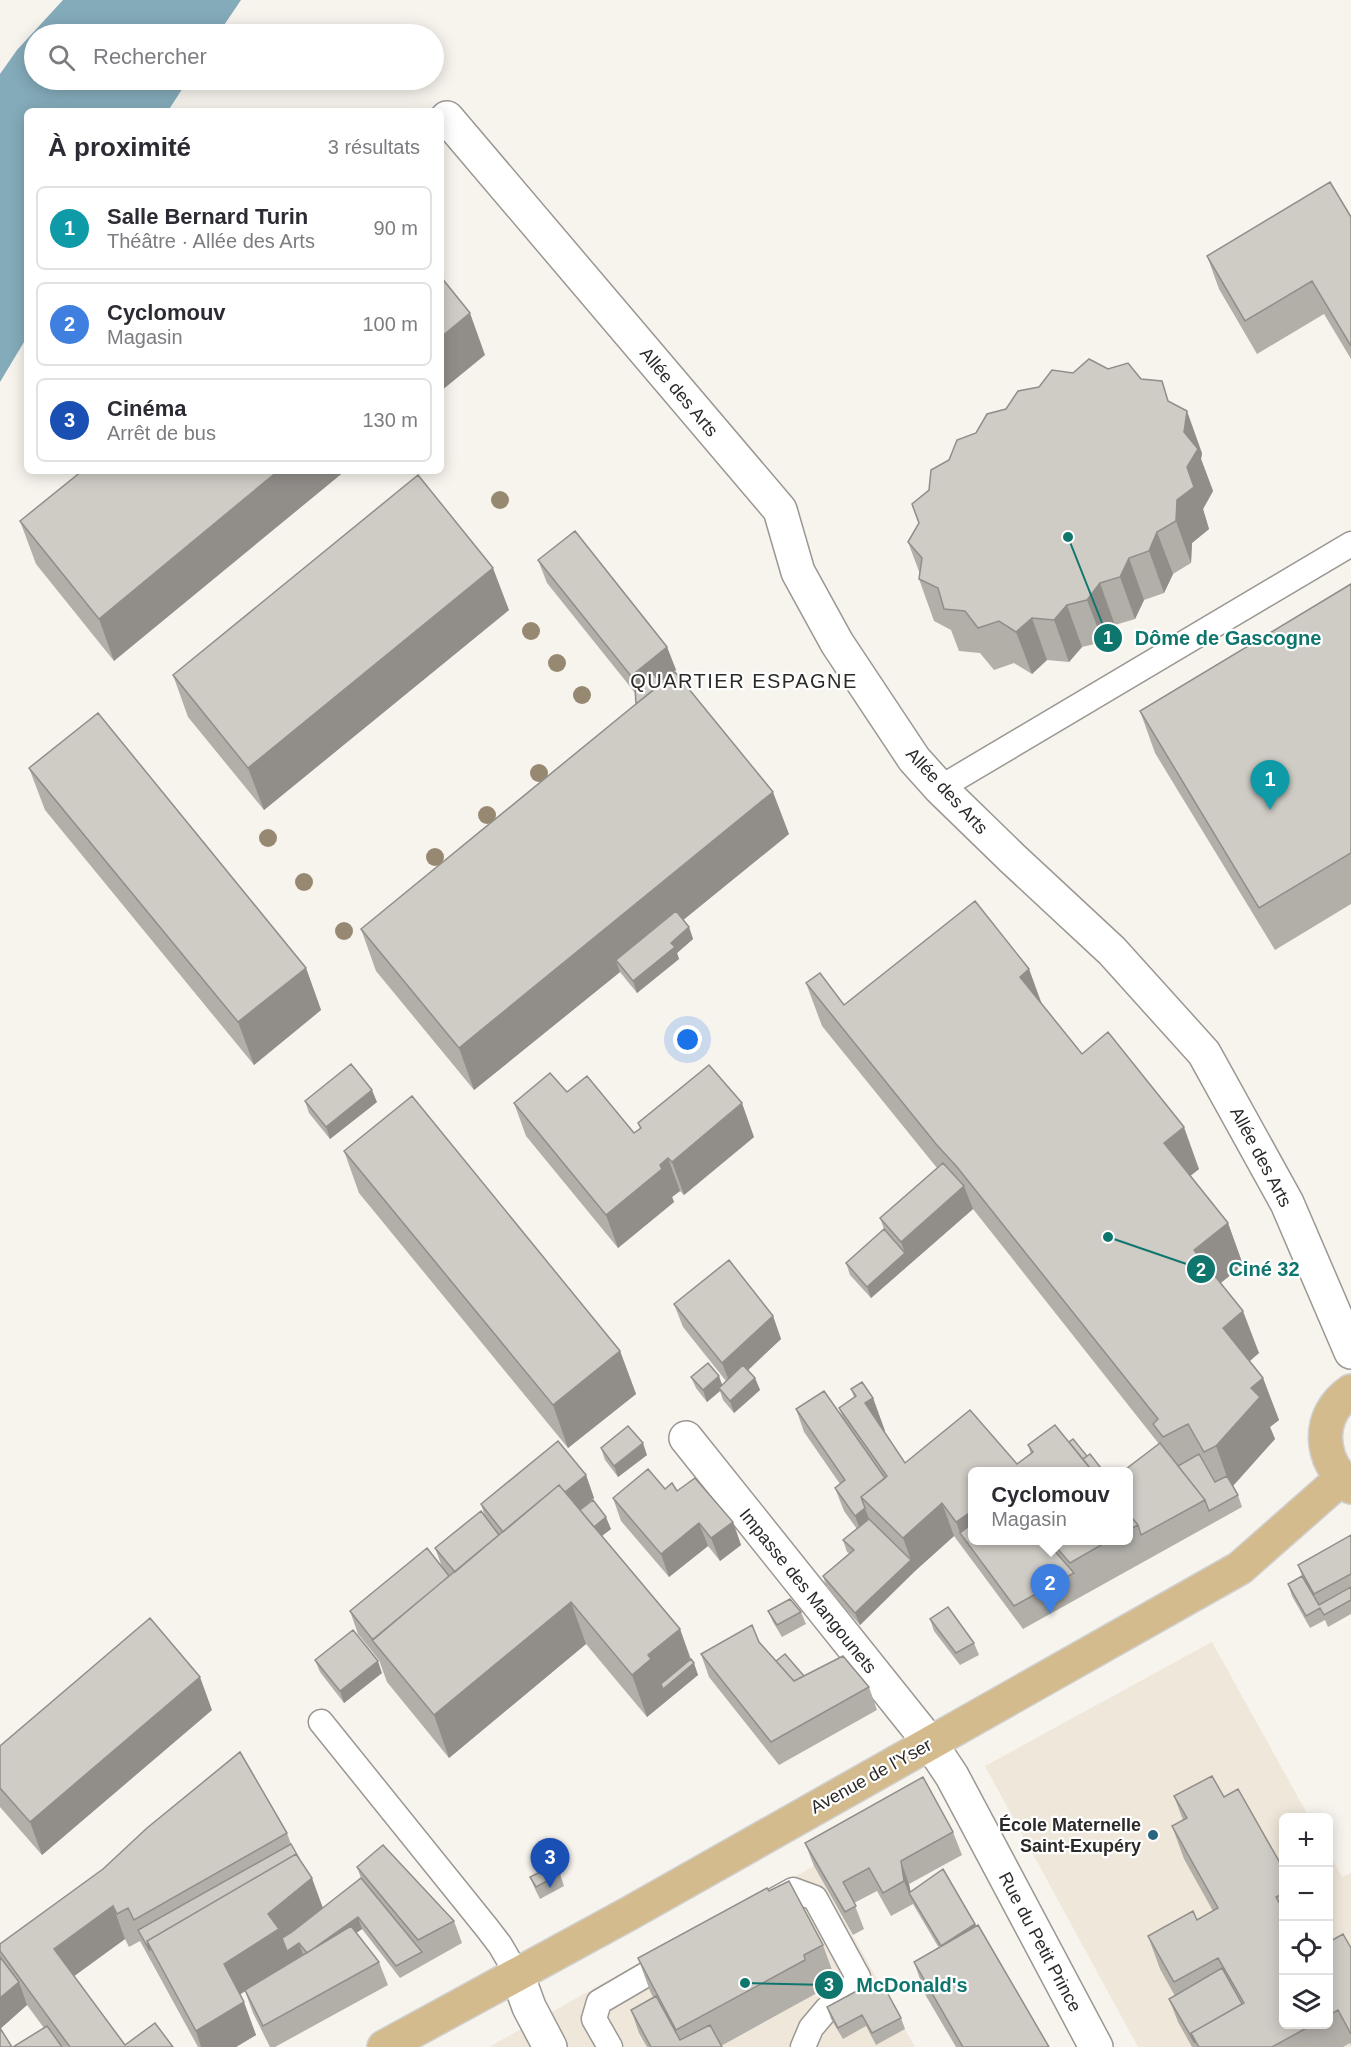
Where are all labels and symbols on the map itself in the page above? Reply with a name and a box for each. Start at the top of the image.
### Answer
street label: Allée des Arts [636,343,722,441]
callout: Dôme de Gascogne [1093,619,1333,657]
text: Dôme de Gascogne [1135,627,1321,649]
text: 1 [1103,628,1113,648]
district label: QUARTIER ESPAGNE [630,670,858,692]
street label: Allée des Arts [902,744,992,838]
pin: 1 [1250,760,1290,810]
your location [673,1025,702,1054]
street label: Allée des Arts [1226,1104,1296,1210]
callout: Ciné 32 [1186,1250,1311,1288]
text: Ciné 32 [1228,1258,1300,1280]
text: 2 [1196,1260,1206,1280]
street label: Impasse des Mangounets [735,1505,881,1677]
pin: 2 [1030,1564,1070,1614]
street label: Avenue de l'Yser [807,1734,935,1818]
place label: École Maternelle Saint-Exupéry [999,1814,1141,1856]
marker: École Maternelle Saint-Exupéry [1146,1828,1160,1842]
pin: 3 [530,1838,570,1888]
street label: Rue du Petit Prince [995,1869,1085,2015]
callout: McDonald's [814,1966,979,2004]
text: McDonald's [856,1974,968,1996]
text: 3 [824,1975,834,1995]

